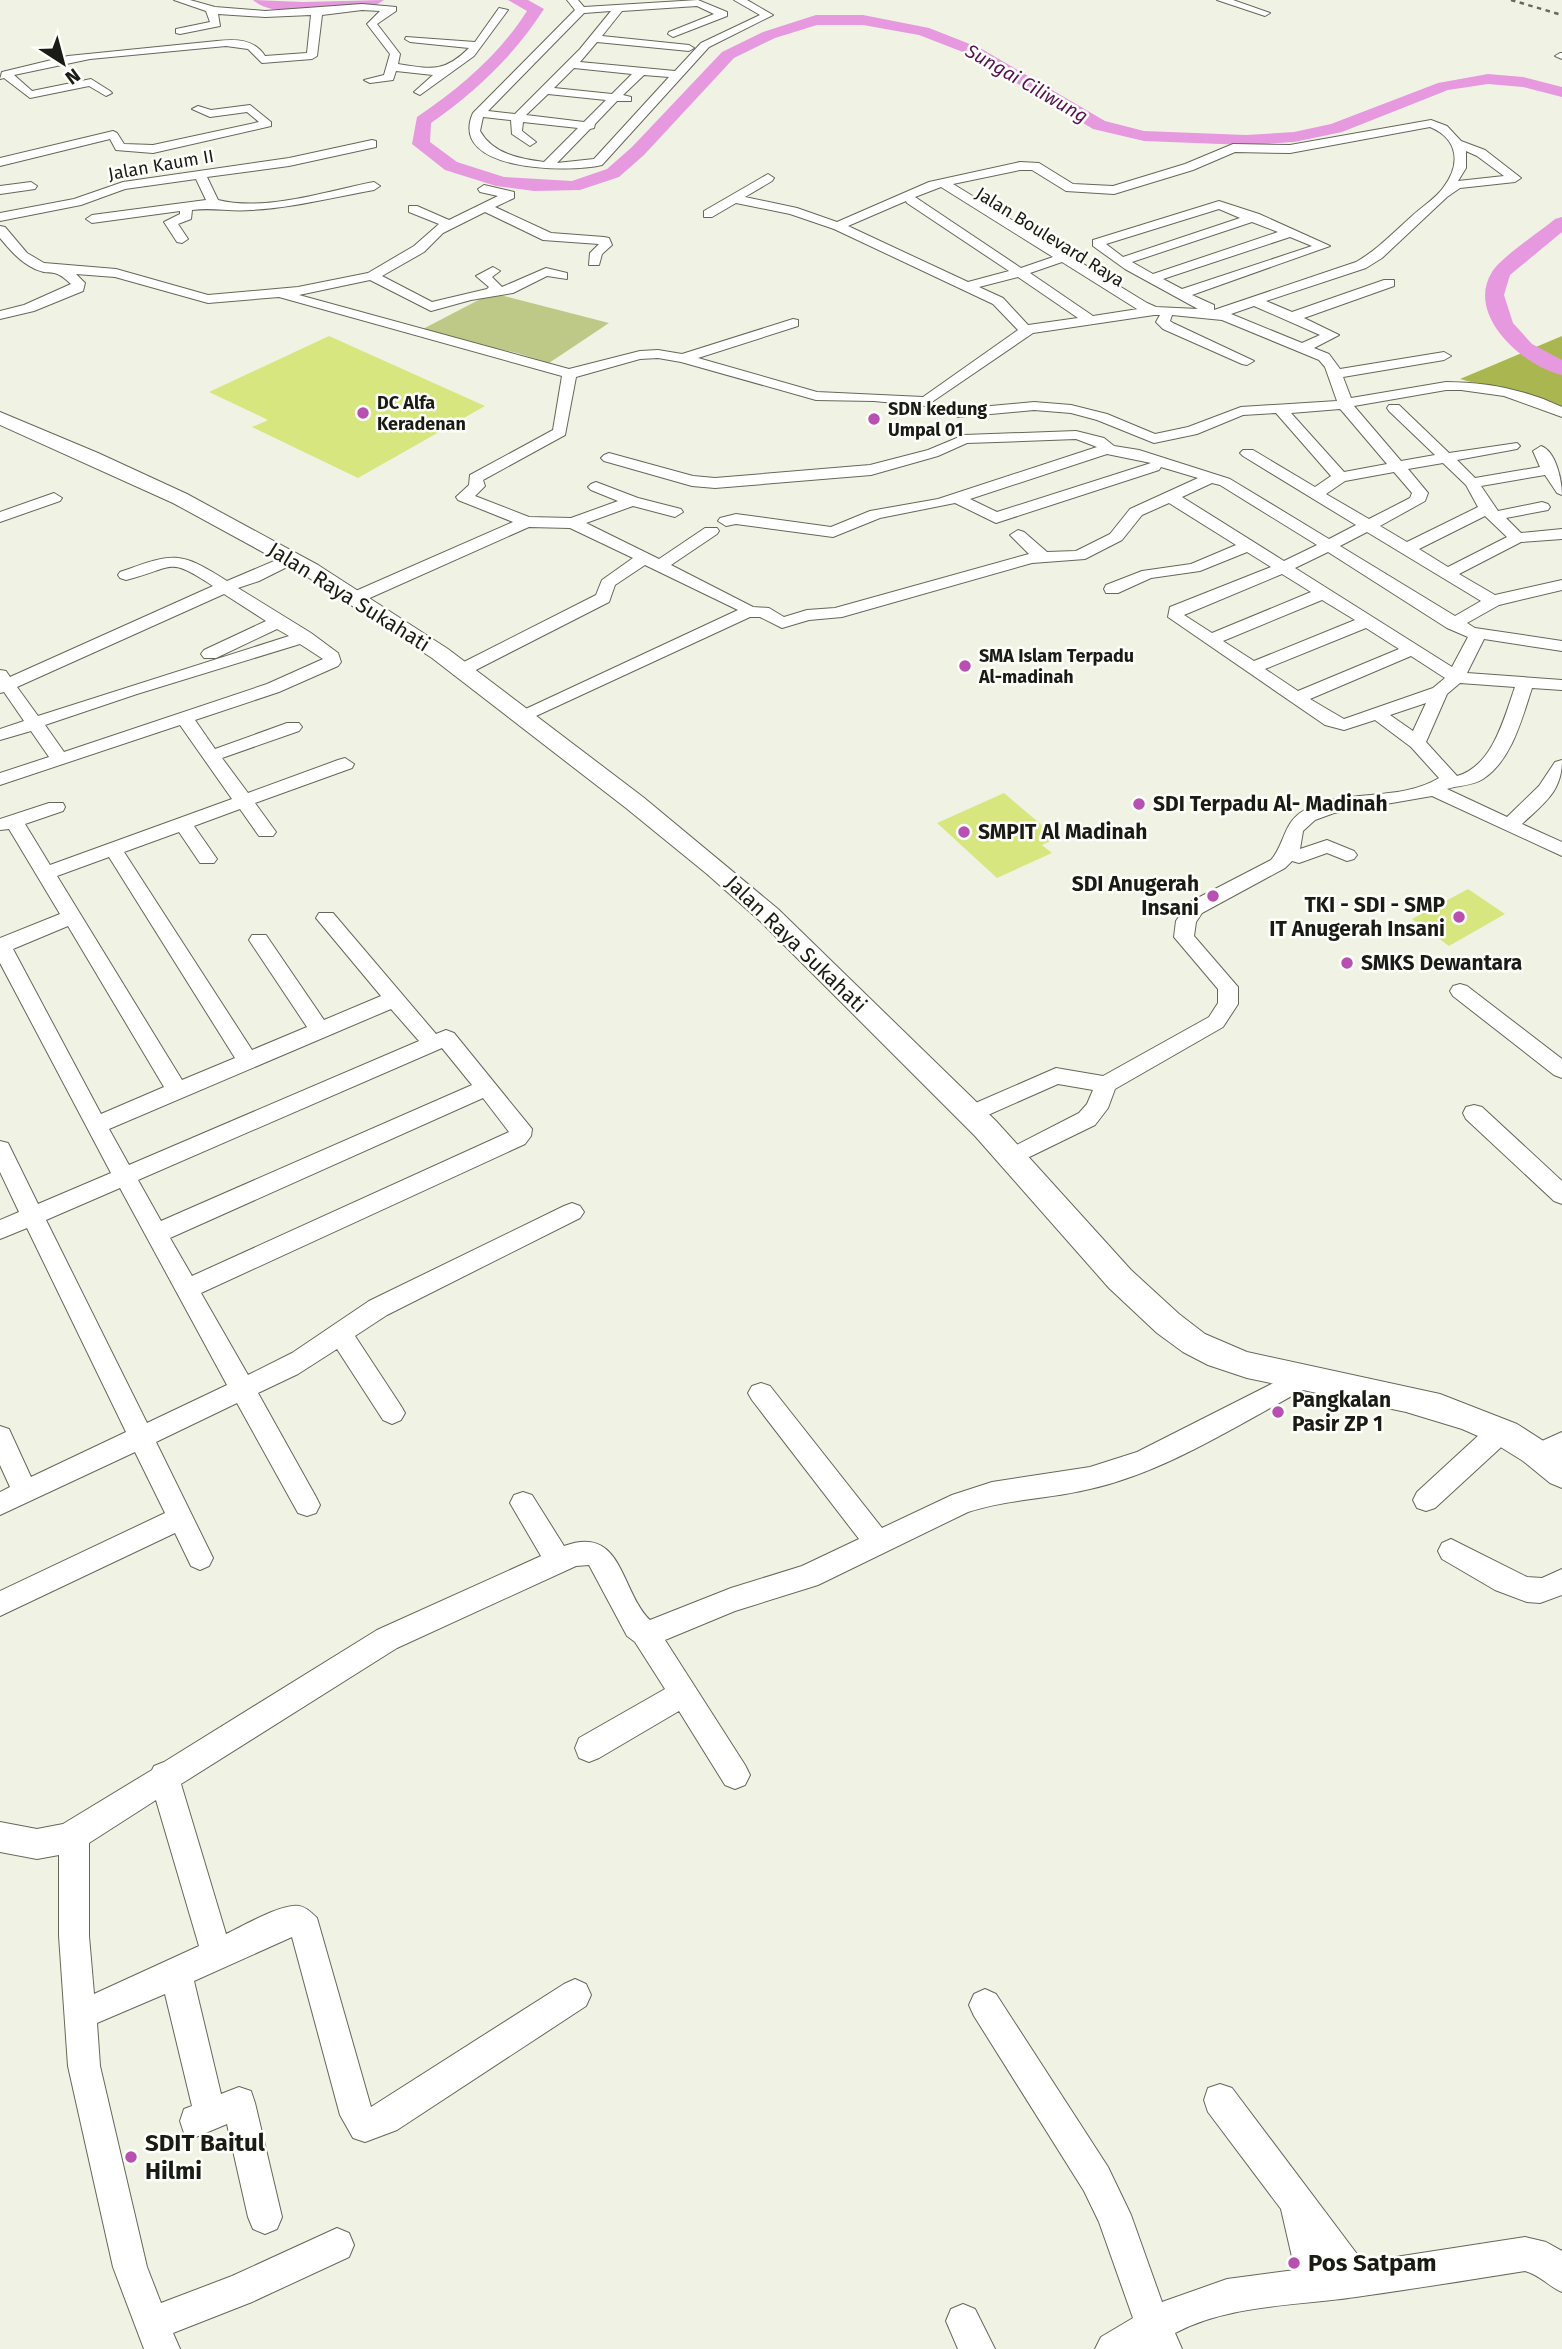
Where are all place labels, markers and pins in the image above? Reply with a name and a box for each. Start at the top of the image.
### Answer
place label: DC Alfa Keradenan [377,392,466,435]
place label: SDN kedung Umpal 01 [888,398,987,441]
marker: DC Alfa Keradenan [355,405,371,421]
marker: SDN kedung Umpal 01 [866,411,882,427]
place label: SMA Islam Terpadu Al-madinah [978,645,1134,688]
marker: SMA Islam Terpadu Al-madinah [957,658,973,674]
place label: SDI Terpadu Al- Madinah [1153,791,1388,817]
marker: SDI Terpadu Al- Madinah [1131,796,1147,812]
place label: SMPIT Al Madinah [978,819,1147,845]
marker: SMPIT Al Madinah [956,824,972,840]
place label: SDI Anugerah Insani [1072,871,1199,921]
marker: SDI Anugerah Insani [1205,888,1221,904]
place label: TKI - SDI - SMP IT Anugerah Insani [1269,892,1445,942]
marker: TKI - SDI - SMP IT Anugerah Insani [1451,909,1467,925]
place label: SMKS Dewantara [1361,950,1522,976]
marker: SMKS Dewantara [1339,955,1355,971]
place label: Pangkalan Pasir ZP 1 [1292,1387,1391,1437]
marker: Pangkalan Pasir ZP 1 [1270,1404,1286,1420]
place label: SDIT Baitul Hilmi [145,2129,266,2185]
marker: SDIT Baitul Hilmi [123,2149,139,2165]
place label: Pos Satpam [1308,2249,1437,2277]
marker: Pos Satpam [1286,2255,1302,2271]

